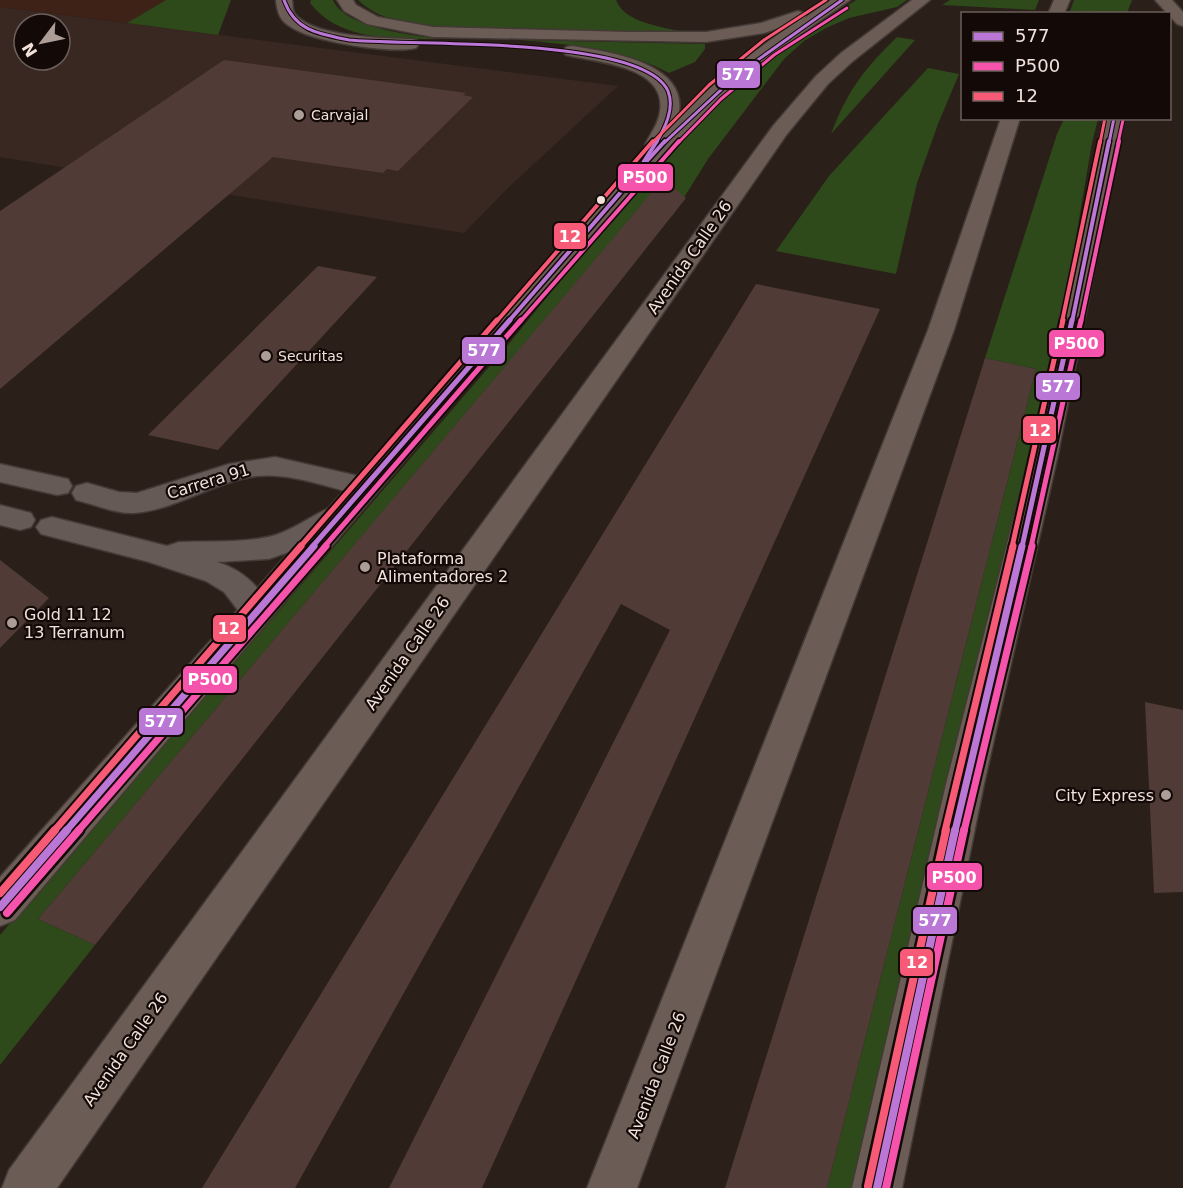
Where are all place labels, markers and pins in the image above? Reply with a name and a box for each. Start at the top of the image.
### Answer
place label: Carvajal [311,107,368,123]
marker: Carvajal [292,108,306,122]
unlabelled marker [595,194,607,206]
place label: Securitas [278,348,343,364]
marker: Securitas [259,349,273,363]
place label: Plataforma Alimentadores 2 [377,549,508,586]
marker: Plataforma Alimentadores 2 [358,560,372,574]
place label: Gold 11 12 13 Terranum [24,605,125,642]
marker: Gold 11 12 13 Terranum [5,616,19,630]
place label: City Express [1055,786,1154,805]
marker: City Express [1159,788,1173,802]

